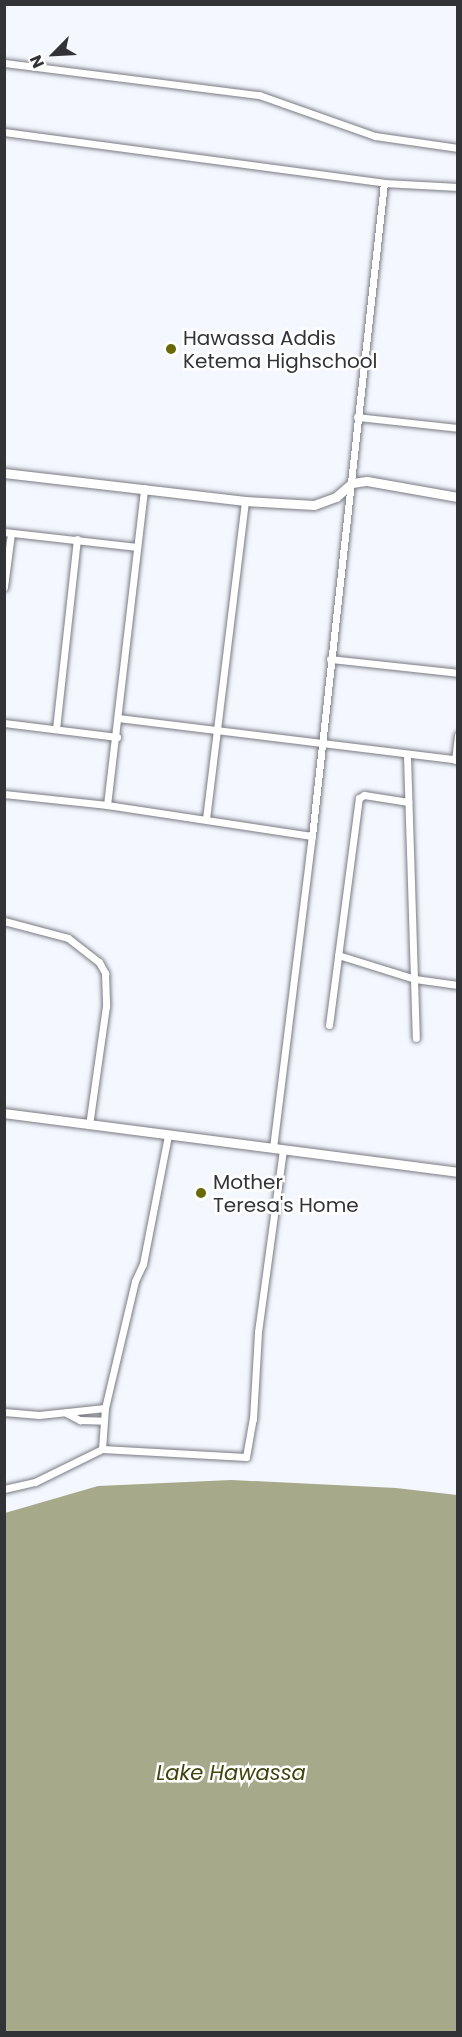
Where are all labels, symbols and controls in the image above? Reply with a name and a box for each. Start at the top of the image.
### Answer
north arrow [24,24,84,84]
text: N [24,51,50,72]
place label: Hawassa Addis Ketema Highschool [183,326,377,373]
marker: Hawassa Addis Ketema Highschool [164,342,178,356]
place label: Mother Teresa's Home [213,1170,359,1217]
marker: Mother Teresa's Home [194,1186,208,1200]
water label: Lake Hawassa [156,1760,306,1786]

